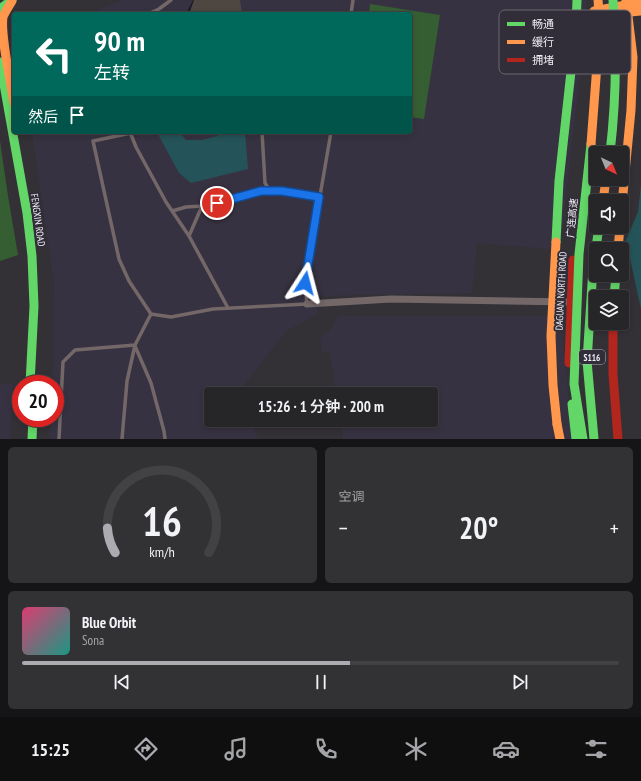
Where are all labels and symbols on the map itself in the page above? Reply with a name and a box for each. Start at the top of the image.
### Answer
legend [499,10,631,74]
text: 畅通 [532,17,554,31]
text: 缓行 [532,35,554,49]
text: 拥堵 [532,53,554,67]
north arrow [589,146,629,186]
pin [200,186,234,220]
street label: FENGXIN ROAD [28,193,48,247]
street label: 广连高速 [563,197,581,239]
street label: DAGUAN NORTH ROAD [552,251,570,331]
position arrow [284,262,326,304]
road number: S116 [579,350,605,364]
speed limit sign: 20 [12,375,64,427]

